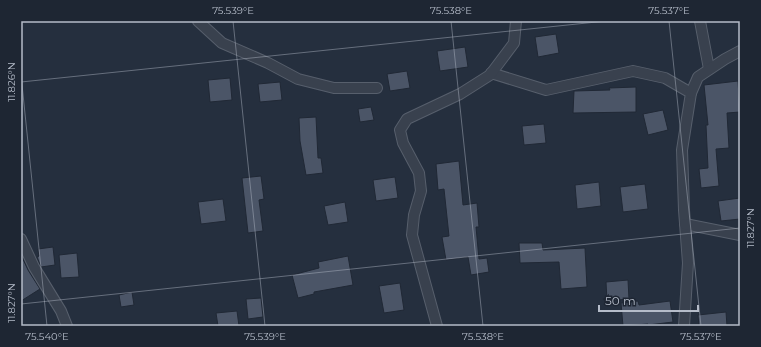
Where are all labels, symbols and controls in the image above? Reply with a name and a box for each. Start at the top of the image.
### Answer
text: 75.539°E [212,4,254,17]
text: 75.538°E [430,4,472,17]
text: 75.537°E [648,4,690,17]
text: 11.826°N [5,62,18,102]
text: 11.827°N [744,208,757,248]
text: 11.827°N [5,283,18,323]
scale bar [599,287,698,313]
text: 50 m [605,293,636,308]
text: 75.540°E [25,330,69,343]
text: 75.539°E [244,330,286,343]
text: 75.538°E [462,330,504,343]
text: 75.537°E [680,330,722,343]

